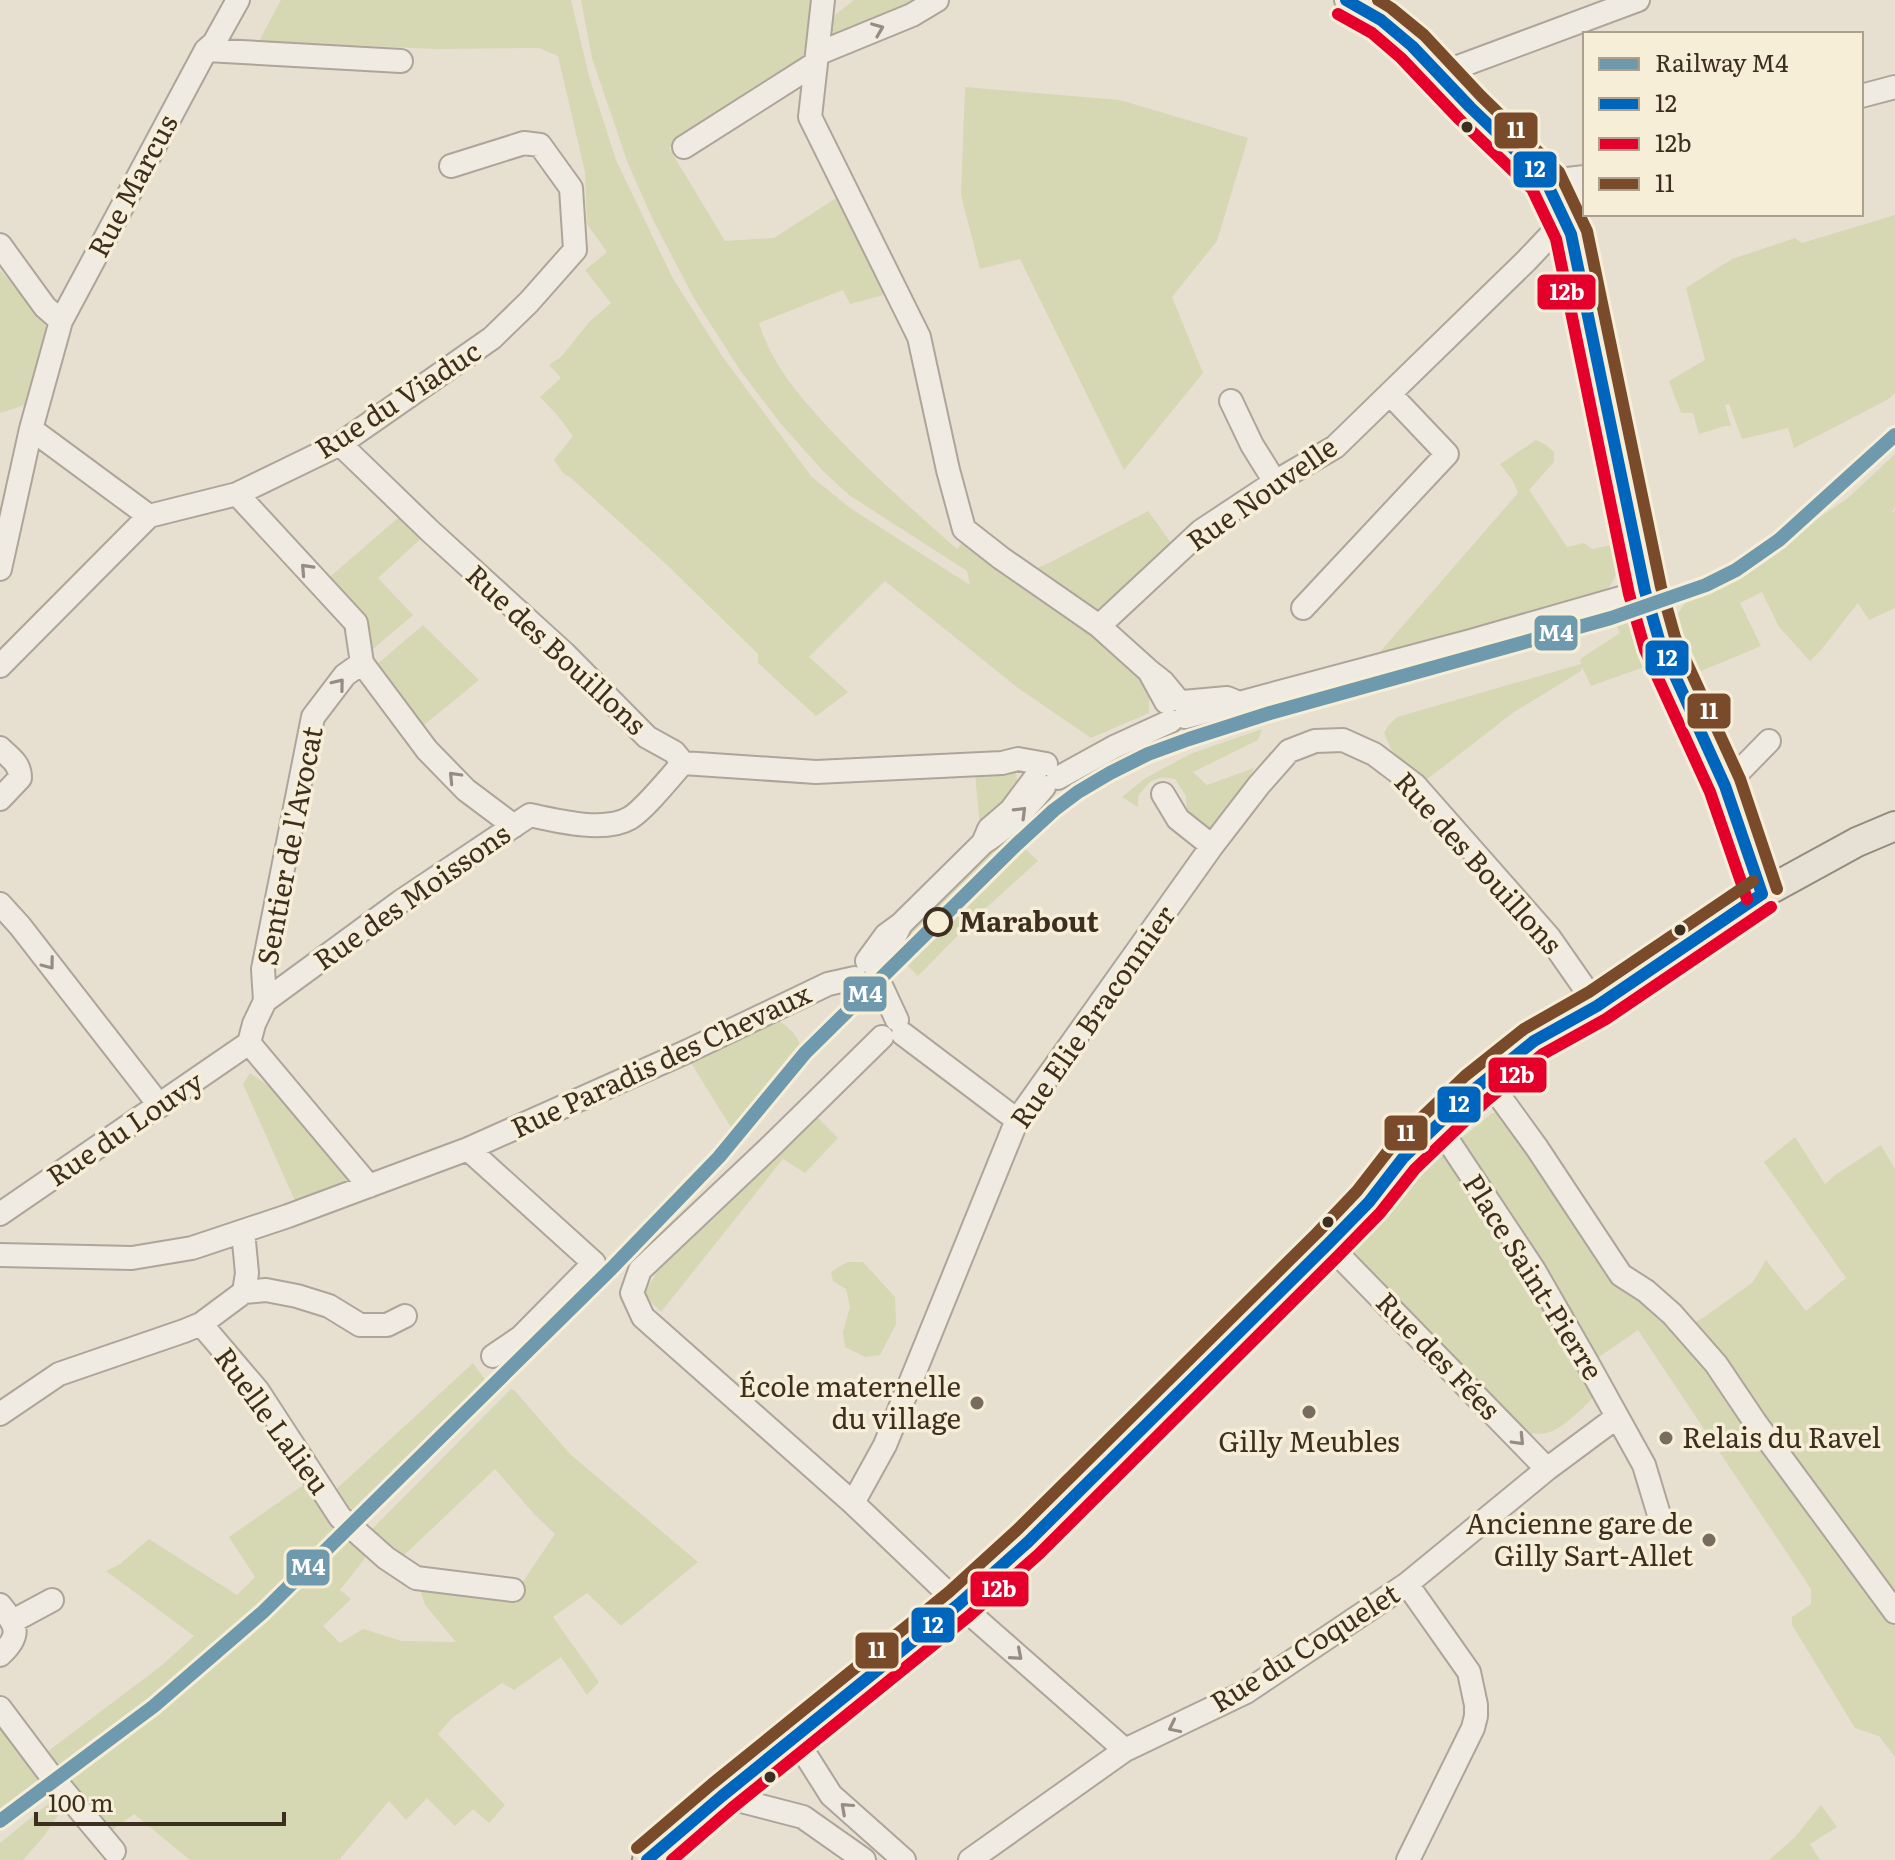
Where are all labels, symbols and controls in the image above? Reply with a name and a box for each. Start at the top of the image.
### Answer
one-way arrow [870,22,884,38]
legend [1583,32,1863,216]
text: Railway M4 [1655,44,1789,79]
text: 12 [1655,84,1677,119]
street label: Rue Marcus [76,106,187,264]
line badge: 11 [1493,111,1539,150]
text: 11 [1507,112,1525,145]
unlabelled marker [1459,119,1475,135]
text: 12b [1655,124,1692,159]
line badge: 12 [1512,150,1558,189]
text: 12 [1525,151,1546,184]
text: 11 [1655,164,1675,199]
line badge: 12b [1536,273,1597,311]
text: 12b [1549,274,1585,307]
street label: Rue du Viaduc [306,329,488,468]
street label: Rue Nouvelle [1177,425,1345,560]
street label: Rue des Bouillons [458,554,657,744]
one-way arrow [300,564,315,578]
line badge: M4 [1533,614,1579,652]
text: M4 [1539,615,1573,648]
line badge: 12 [1644,639,1690,677]
text: 12 [1657,640,1678,673]
one-way arrow [329,678,343,693]
line badge: 11 [1686,692,1732,730]
text: 11 [1700,693,1718,726]
street label: Sentier de l'Avocat [244,722,332,969]
street label: Rue des Bouillons [1386,761,1573,962]
one-way arrow [448,772,463,786]
one-way arrow [1012,807,1026,821]
street label: Rue des Moissons [304,812,518,979]
street label: Rue Elie Braconnier [999,895,1185,1136]
place label: Marabout [959,899,1099,941]
marker: Marabout [924,908,952,936]
unlabelled marker [1672,922,1688,938]
one-way arrow [40,955,54,970]
street label: Rue Paradis des Chevaux [503,971,817,1147]
line badge: M4 [842,975,888,1013]
text: M4 [848,976,882,1009]
line badge: 12b [1487,1056,1548,1094]
text: 12b [1499,1057,1535,1090]
street label: Rue du Louvy [37,1059,211,1195]
line badge: 12 [1436,1085,1482,1124]
text: 12 [1449,1086,1470,1119]
line badge: 11 [1383,1114,1429,1152]
text: 11 [1397,1115,1415,1148]
street label: Place Saint-Pierre [1454,1165,1615,1387]
unlabelled marker [1320,1214,1336,1230]
street label: Rue des Fées [1368,1281,1511,1428]
street label: Ruelle Lalieu [206,1337,342,1502]
place label: École maternelle du village [739,1364,961,1438]
marker: École maternelle du village [968,1394,986,1412]
marker: Gilly Meubles [1300,1403,1318,1421]
place label: Relais du Ravel [1682,1415,1881,1457]
place label: Gilly Meubles [1218,1419,1400,1461]
marker: Relais du Ravel [1657,1429,1675,1447]
one-way arrow [1510,1431,1524,1446]
place label: Ancienne gare de Gilly Sart-Allet [1466,1501,1694,1575]
marker: Ancienne gare de Gilly Sart-Allet [1700,1531,1718,1549]
line badge: M4 [285,1548,331,1587]
text: M4 [291,1549,325,1582]
line badge: 12b [969,1570,1030,1608]
text: 12b [981,1571,1017,1604]
street label: Rue du Coquelet [1201,1571,1407,1721]
line badge: 12 [910,1606,956,1644]
text: 12 [923,1607,944,1640]
line badge: 11 [854,1631,900,1670]
text: 11 [868,1632,886,1665]
one-way arrow [1008,1646,1023,1660]
one-way arrow [1167,1717,1182,1733]
unlabelled marker [762,1769,778,1785]
scale bar [36,1776,284,1826]
text: 100 m [48,1784,114,1819]
one-way arrow [840,1804,855,1818]

